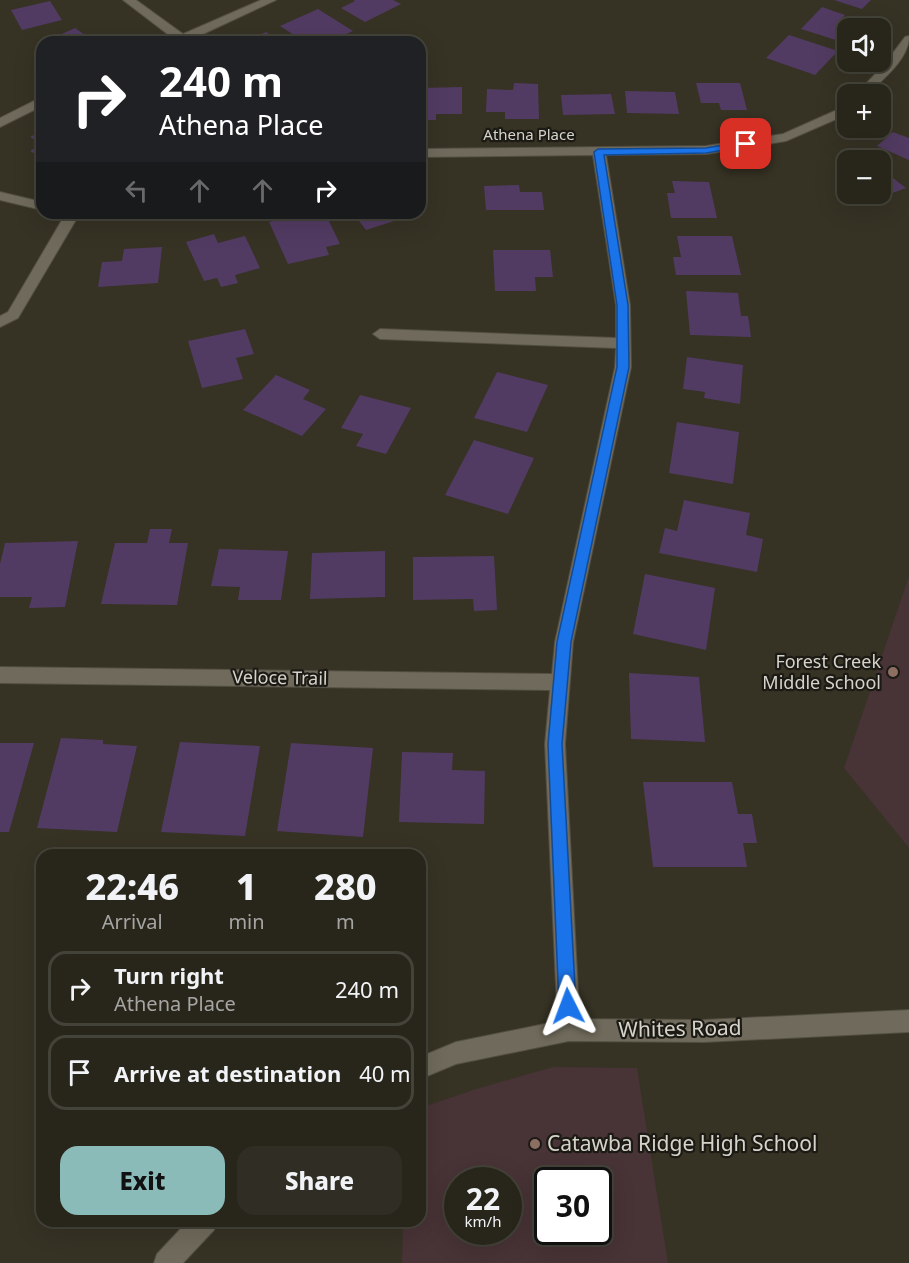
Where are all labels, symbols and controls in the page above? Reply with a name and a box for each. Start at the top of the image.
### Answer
map controls [837,18,891,204]
button: sound [837,18,891,72]
text: 240 m [159,52,283,109]
icon: right [60,60,138,138]
button: + [837,84,891,138]
text: Athena Place [159,106,323,143]
pin [720,118,771,169]
street label: Athena Place [483,124,575,144]
icon: arrive [729,127,762,160]
button: − [837,150,891,204]
icon: left [120,174,153,207]
icon: ahead [183,174,216,207]
icon: ahead [246,174,279,207]
icon: right [309,174,342,207]
place label: Forest Creek Middle School [762,649,881,694]
street label: Veloce Trail [232,664,328,690]
marker: Forest Creek Middle School [886,665,900,679]
text: 22:46 [85,862,179,911]
text: 1 [236,862,257,911]
text: 280 [314,862,377,911]
text: Arrival [102,908,163,935]
text: min [228,908,265,935]
text: m [336,908,355,935]
text: Turn right [114,960,224,990]
icon: right [63,972,96,1005]
text: 240 m [335,974,399,1004]
position arrow [536,974,600,1038]
text: Athena Place [114,990,236,1017]
street label: Whites Road [618,1013,742,1043]
icon: arrive [63,1056,96,1089]
text: Arrive at destination [114,1058,341,1088]
text: 40 m [359,1058,411,1088]
place label: Catawba Ridge High School [547,1129,817,1157]
marker: Catawba Ridge High School [528,1137,542,1151]
button: Exit [60,1146,225,1215]
button: Share [237,1146,402,1215]
speed limit sign: 30 [534,1167,612,1245]
text: 22 [466,1178,500,1219]
text: km/h [465,1211,501,1231]

